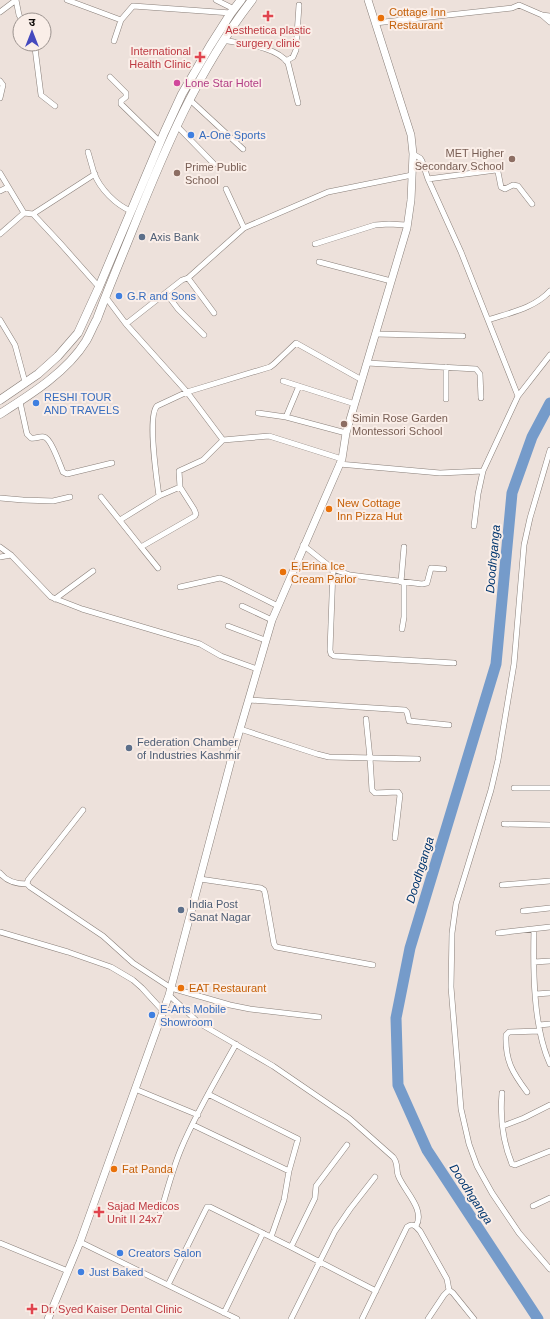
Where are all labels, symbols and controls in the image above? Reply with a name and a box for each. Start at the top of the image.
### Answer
place label: Cottage Inn Restaurant [389,6,446,31]
marker: Aesthetica plastic surgery clinic [262,10,274,22]
north arrow [12,12,52,52]
marker: Cottage Inn Restaurant [376,13,386,23]
text: उ [29,16,36,28]
place label: Aesthetica plastic surgery clinic [225,24,311,49]
place label: International Health Clinic [129,45,191,70]
marker: International Health Clinic [194,51,206,63]
place label: Lone Star Hotel [185,77,261,89]
marker: Lone Star Hotel [172,78,182,88]
place label: A-One Sports [199,129,266,141]
marker: A-One Sports [186,130,196,140]
place label: MET Higher Secondary School [415,147,504,172]
marker: MET Higher Secondary School [507,154,517,164]
place label: Prime Public School [185,161,247,186]
marker: Prime Public School [172,168,182,178]
place label: Axis Bank [150,231,199,243]
marker: Axis Bank [137,232,147,242]
place label: G.R and Sons [127,290,197,302]
marker: G.R and Sons [114,291,124,301]
place label: RESHI TOUR AND TRAVELS [44,391,119,416]
marker: RESHI TOUR AND TRAVELS [31,398,41,408]
place label: Simin Rose Garden Montessori School [352,412,448,437]
marker: Simin Rose Garden Montessori School [339,419,349,429]
place label: New Cottage Inn Pizza Hut [337,497,402,522]
marker: New Cottage Inn Pizza Hut [324,504,334,514]
water label: Doodhganga [483,524,503,594]
place label: E,Erina Ice Cream Parlor [291,560,357,585]
marker: E,Erina Ice Cream Parlor [278,567,288,577]
place label: Federation Chamber of Industries Kashmir [137,736,241,761]
marker: Federation Chamber of Industries Kashmir [124,743,134,753]
water label: Doodhganga [403,835,437,905]
place label: India Post Sanat Nagar [189,898,251,923]
marker: India Post Sanat Nagar [176,905,186,915]
place label: EAT Restaurant [189,982,266,994]
marker: EAT Restaurant [176,983,186,993]
place label: E-Arts Mobile Showroom [160,1003,226,1028]
marker: E-Arts Mobile Showroom [147,1010,157,1020]
water label: Doodhganga [446,1161,496,1227]
place label: Fat Panda [122,1163,174,1175]
marker: Fat Panda [109,1164,119,1174]
place label: Sajad Medicos Unit II 24x7 [107,1200,180,1225]
marker: Sajad Medicos Unit II 24x7 [94,1207,104,1217]
place label: Creators Salon [128,1247,201,1259]
marker: Creators Salon [115,1248,125,1258]
place label: Just Baked [89,1266,143,1278]
marker: Just Baked [76,1267,86,1277]
marker: Dr. Syed Kaiser Dental Clinic [26,1303,38,1315]
place label: Dr. Syed Kaiser Dental Clinic [41,1303,183,1315]

